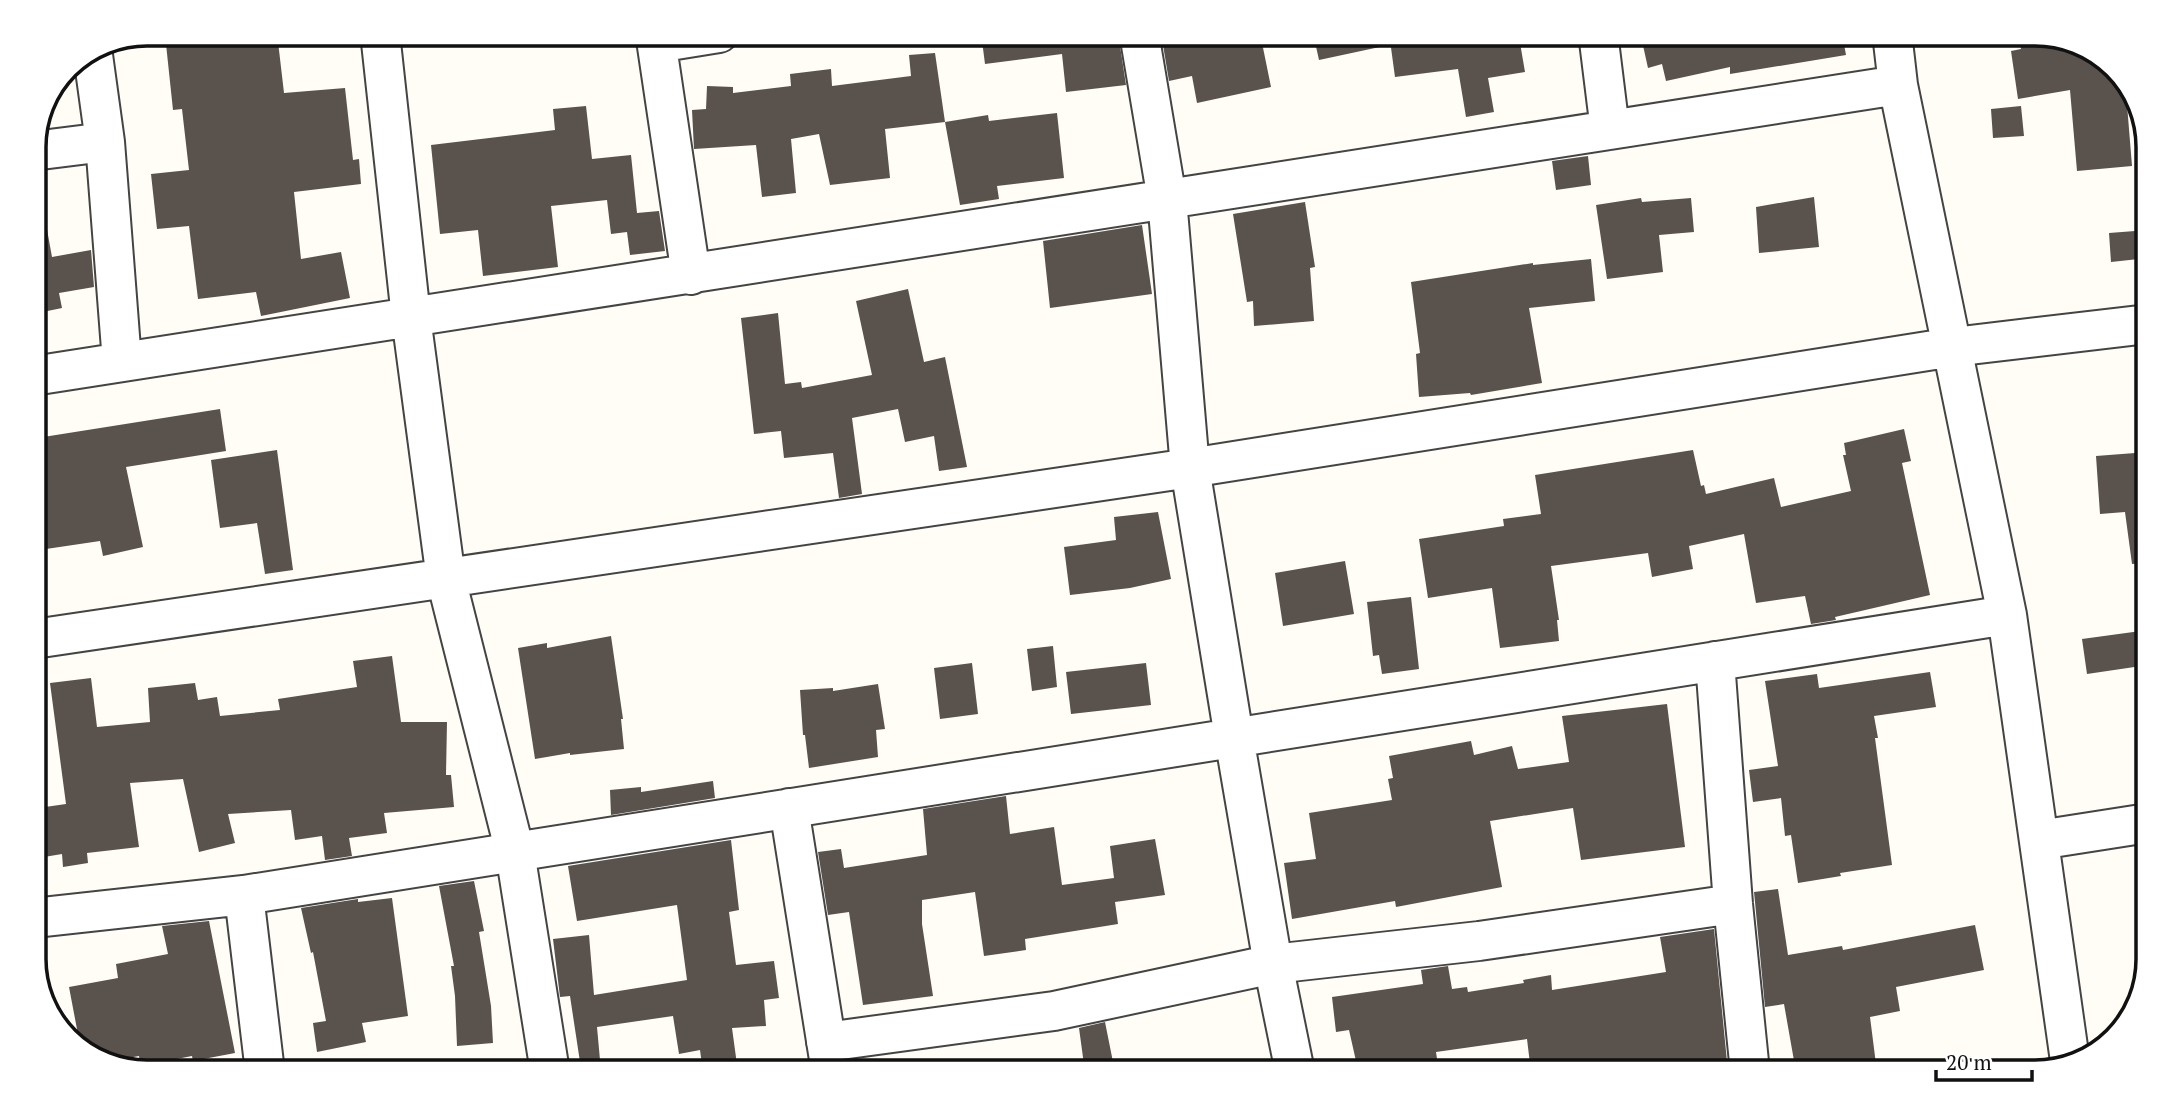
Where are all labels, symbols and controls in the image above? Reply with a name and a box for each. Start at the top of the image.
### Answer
scale bar [1936,1038,2032,1082]
text: 20 m [1946,1048,1992,1076]

